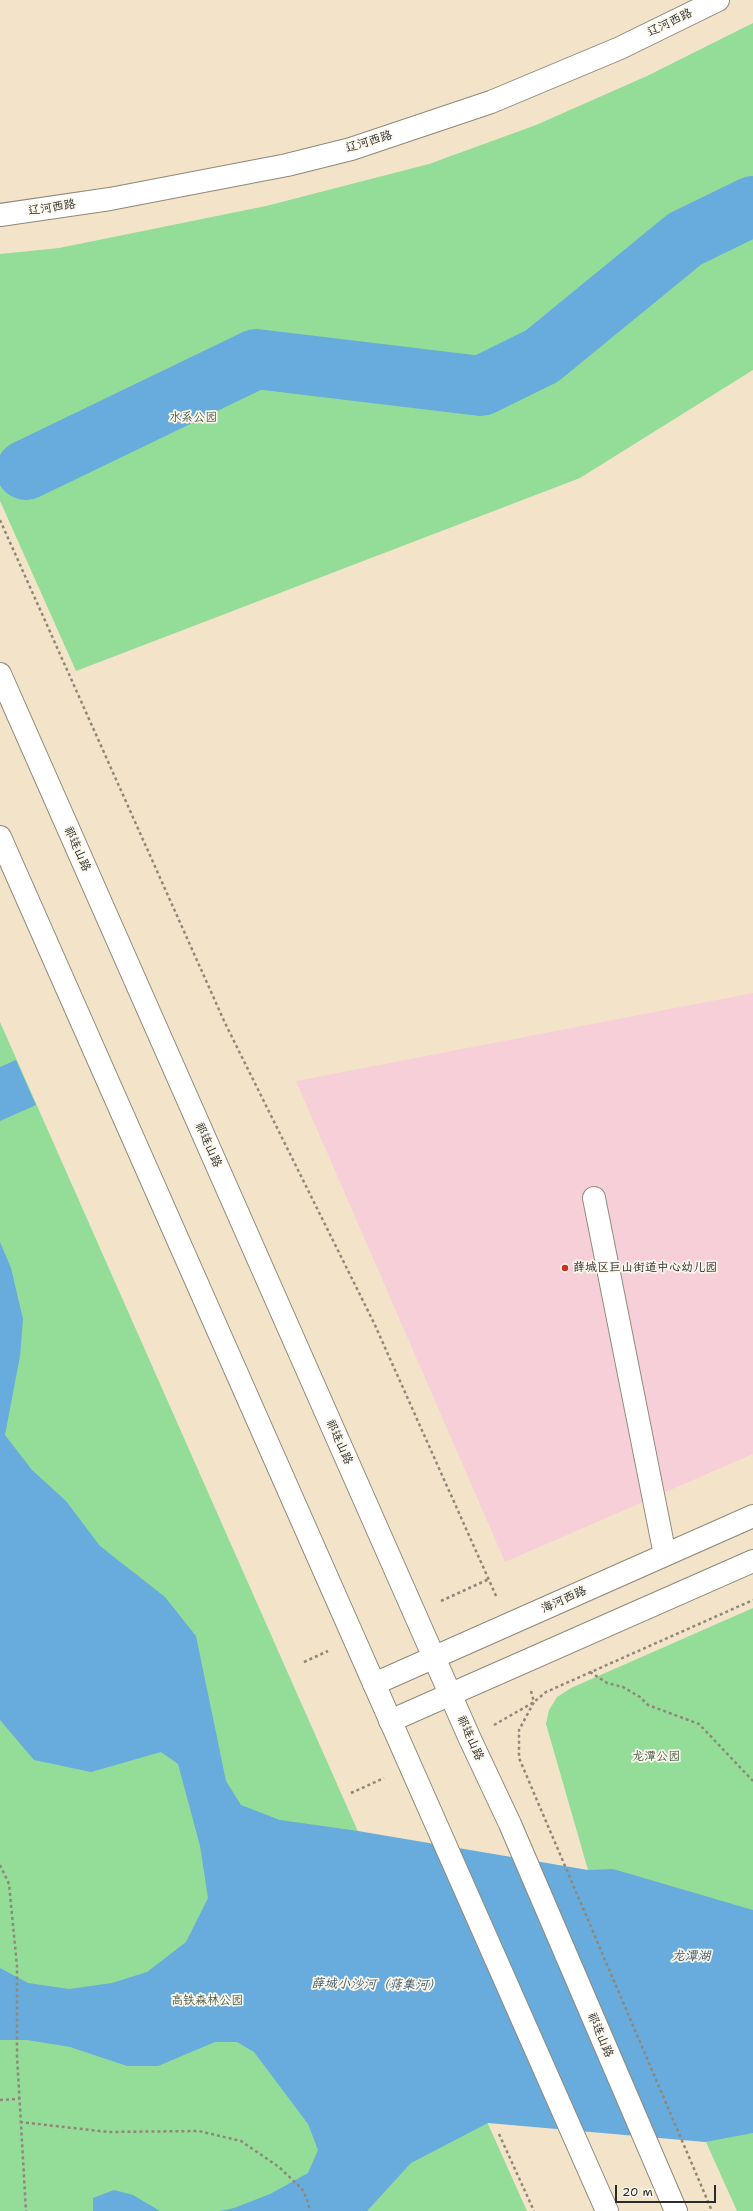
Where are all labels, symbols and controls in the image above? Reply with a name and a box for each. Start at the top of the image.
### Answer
street label: 辽河西路 [645,6,695,40]
street label: 辽河西路 [344,128,394,156]
street label: 辽河西路 [27,197,77,219]
park label: 水系公园 [169,411,217,425]
street label: 祁连山路 [61,824,93,874]
street label: 祁连山路 [192,1120,224,1170]
place label: 薛城区巨山街道中心幼儿园 [573,1261,717,1275]
marker: 薛城区巨山街道中心幼儿园 [560,1263,570,1273]
street label: 祁连山路 [323,1417,355,1467]
street label: 海河西路 [539,1584,589,1616]
street label: 祁连山路 [454,1713,486,1763]
park label: 龙潭公园 [632,1750,680,1764]
water label: 龙潭湖 [672,1949,710,1965]
water label: 薛城小沙河（蒋集河） [311,1976,441,1994]
park label: 高铁森林公园 [171,1994,243,2008]
street label: 祁连山路 [584,2010,616,2060]
scale bar [617,2177,718,2203]
text: 20 m [622,2184,653,2200]

